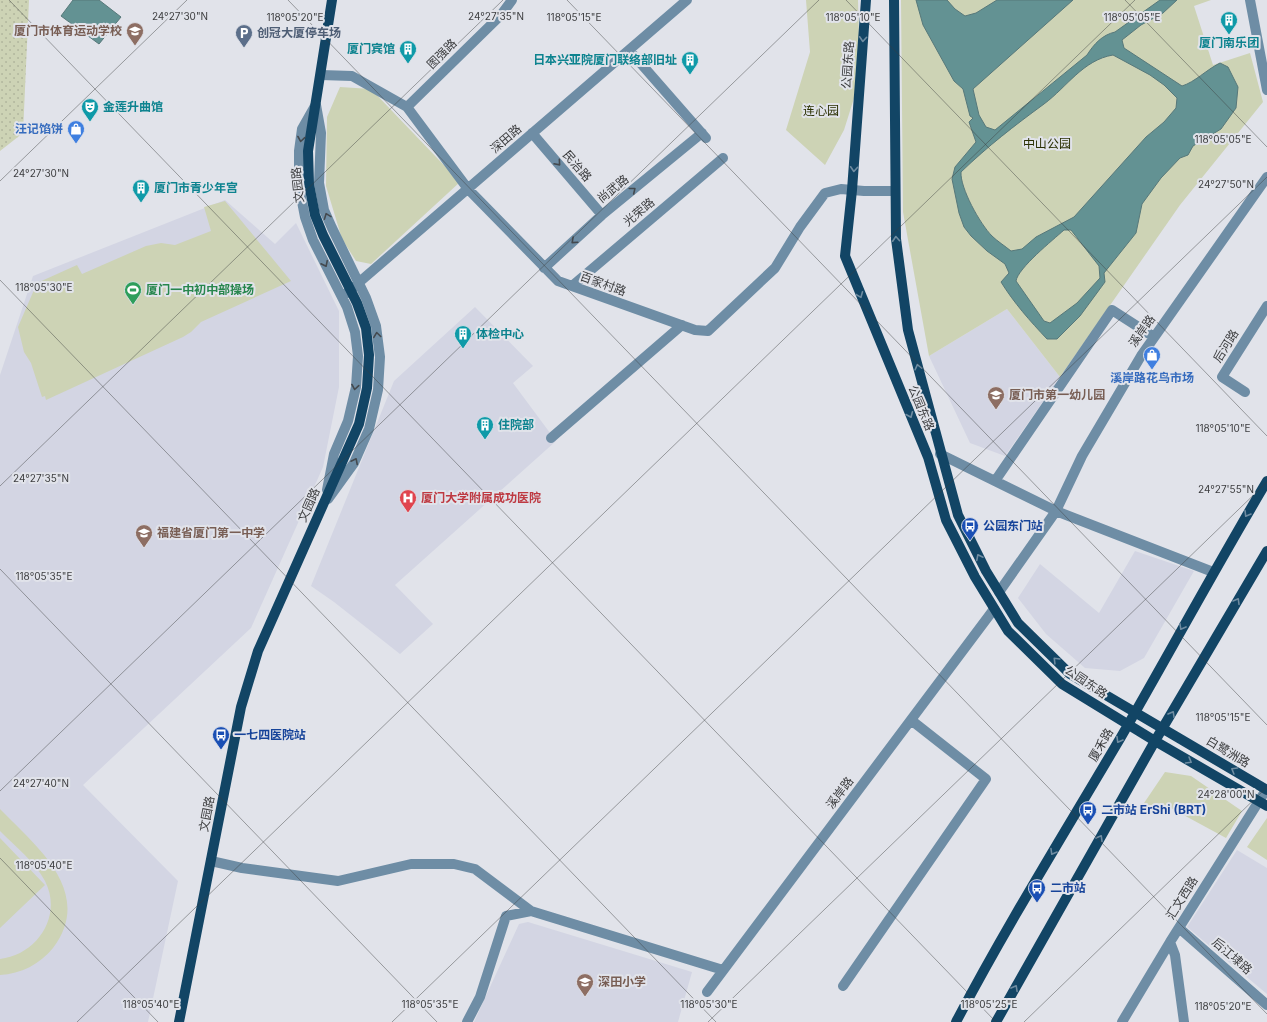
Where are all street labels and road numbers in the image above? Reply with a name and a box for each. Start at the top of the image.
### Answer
street label: 图强路 [424,36,460,72]
street label: 公园东路 [838,40,857,89]
street label: 深田路 [487,121,524,156]
street label: 民治路 [560,147,595,184]
street label: 文园路 [288,166,307,204]
street label: 尚武路 [594,171,631,206]
street label: 光荣路 [620,194,657,229]
street label: 百家村路 [578,268,628,299]
street label: 溪岸路 [1125,312,1158,350]
street label: 后河路 [1210,326,1241,365]
street label: 公园东路 [905,383,938,433]
street label: 文园路 [294,485,323,524]
street label: 公园东路 [1062,662,1110,701]
street label: 厦禾路 [1085,725,1116,764]
street label: 白鹭洲路 [1204,733,1253,770]
street label: 溪岸路 [823,774,856,812]
street label: 文园路 [196,795,217,833]
street label: 汇文西路 [1162,873,1201,922]
street label: 后江埭路 [1209,934,1255,977]

